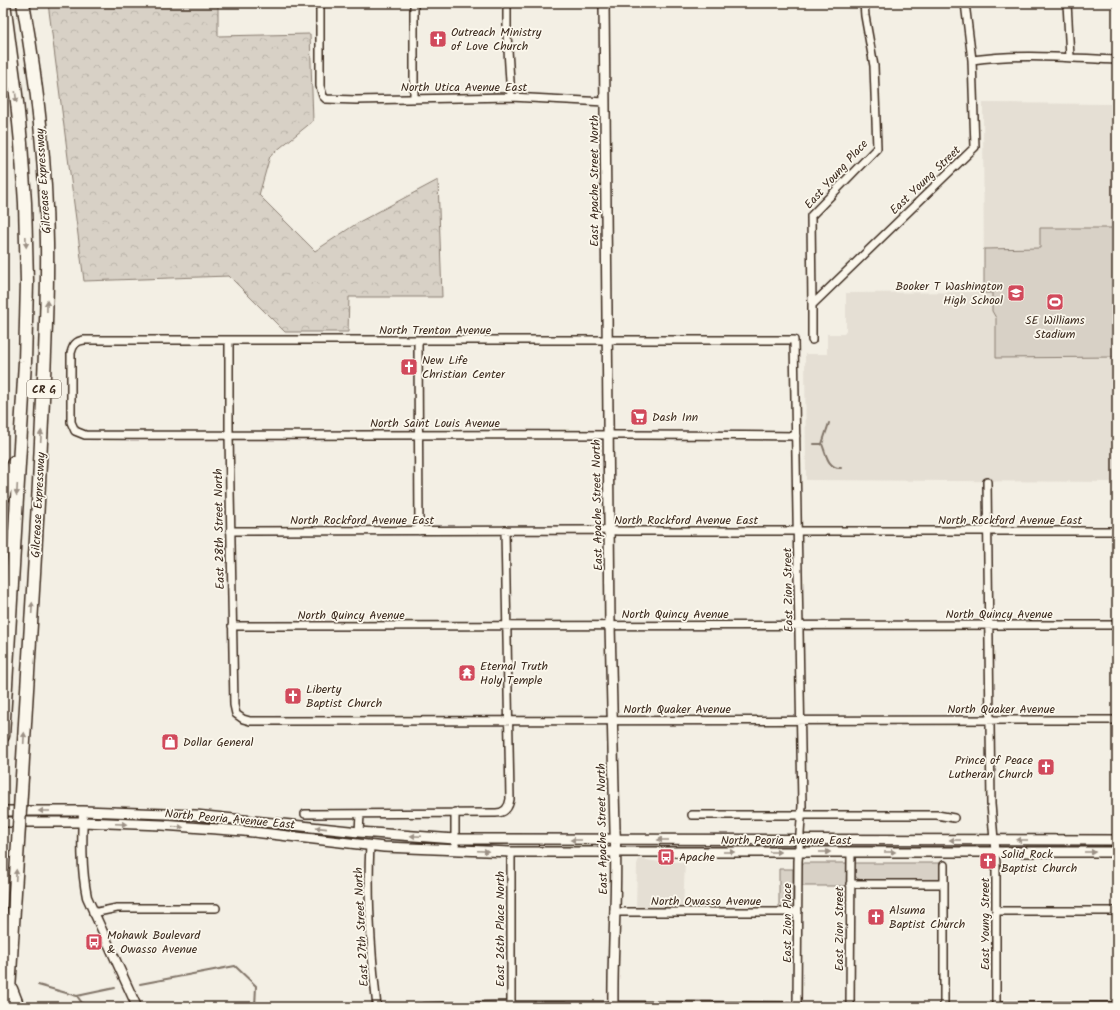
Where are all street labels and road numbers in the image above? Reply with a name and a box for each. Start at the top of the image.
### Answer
street label: North Utica Avenue East [401,78,528,97]
street label: East Apache Street North [585,115,604,247]
street label: Gilcrease Expressway [30,127,57,234]
street label: East Young Place [800,135,873,213]
street label: East Young Street [885,141,966,219]
street label: North Trenton Avenue [379,321,492,340]
road number: CR G [27,380,61,398]
street label: North Saint Louis Avenue [370,414,501,433]
street label: East Apache Street North [587,439,608,571]
street label: Gilcrease Expressway [26,451,51,558]
street label: East 28th Street North [209,468,230,590]
street label: North Rockford Avenue East [290,511,434,530]
street label: North Rockford Avenue East [614,511,758,530]
street label: North Rockford Avenue East [938,511,1082,530]
street label: East Zion Street [778,547,799,632]
street label: North Quincy Avenue [621,605,729,624]
street label: North Quincy Avenue [945,605,1053,624]
street label: North Quincy Avenue [297,606,405,625]
street label: North Quaker Avenue [623,700,731,719]
street label: North Quaker Avenue [947,700,1055,719]
street label: East Apache Street North [592,763,613,895]
street label: North Peoria Avenue East [164,804,296,835]
street label: North Peoria Avenue East [721,831,852,850]
street label: East 27th Street North [349,867,374,987]
street label: East 26th Place North [491,871,510,987]
street label: East Young Street [976,877,995,970]
street label: East Zion Place [778,882,797,963]
street label: East Zion Street [830,886,849,971]
street label: North Owasso Avenue [651,892,762,911]

